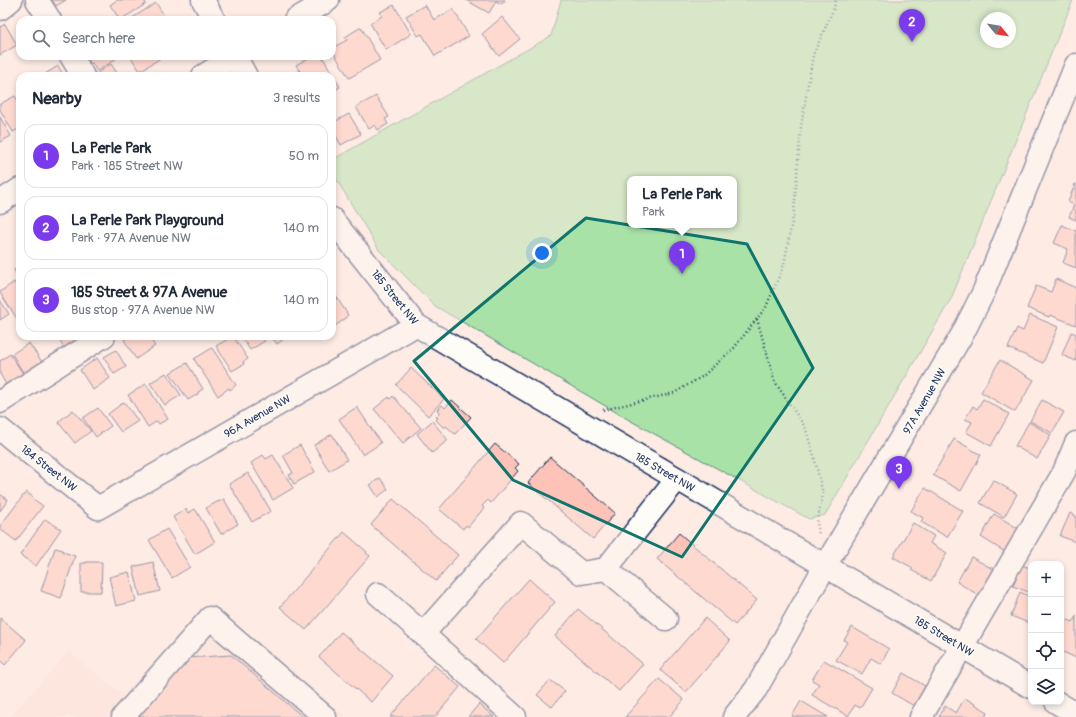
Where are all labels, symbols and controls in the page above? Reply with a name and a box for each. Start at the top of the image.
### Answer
pin: 2 [899,9,925,42]
north arrow [980,12,1016,48]
search box [16,16,336,60]
icon: search [30,27,52,49]
text: Search here [62,29,135,48]
text: Nearby [32,88,81,109]
text: 3 results [273,90,320,106]
text: La Perle Park [71,139,151,158]
text: 1 [43,148,49,164]
text: 50 m [289,148,319,164]
text: Park · 185 Street NW [71,158,183,174]
popup [627,176,737,228]
text: La Perle Park [642,185,722,204]
text: Park [642,204,665,220]
text: La Perle Park Playground [71,211,224,230]
text: 2 [42,220,50,236]
text: 140 m [283,220,319,236]
text: Park · 97A Avenue NW [71,230,191,246]
pin: 1 [669,241,695,274]
your location [532,243,552,263]
street label: 185 Street NW [368,267,421,328]
text: 185 Street & 97A Avenue [71,283,227,302]
text: 3 [42,292,50,308]
text: 140 m [283,292,319,308]
text: Bus stop · 97A Avenue NW [71,302,215,318]
street label: 97A Avenue NW [900,366,949,437]
street label: 96A Avenue NW [222,392,293,441]
street label: 184 Street NW [18,442,79,494]
street label: 185 Street NW [632,450,697,495]
pin: 3 [886,456,912,489]
map controls [1028,561,1064,705]
button: + [1028,561,1064,597]
button: − [1028,597,1064,633]
street label: 185 Street NW [912,614,976,659]
button: locate [1028,633,1064,669]
button: layers [1028,669,1064,705]

